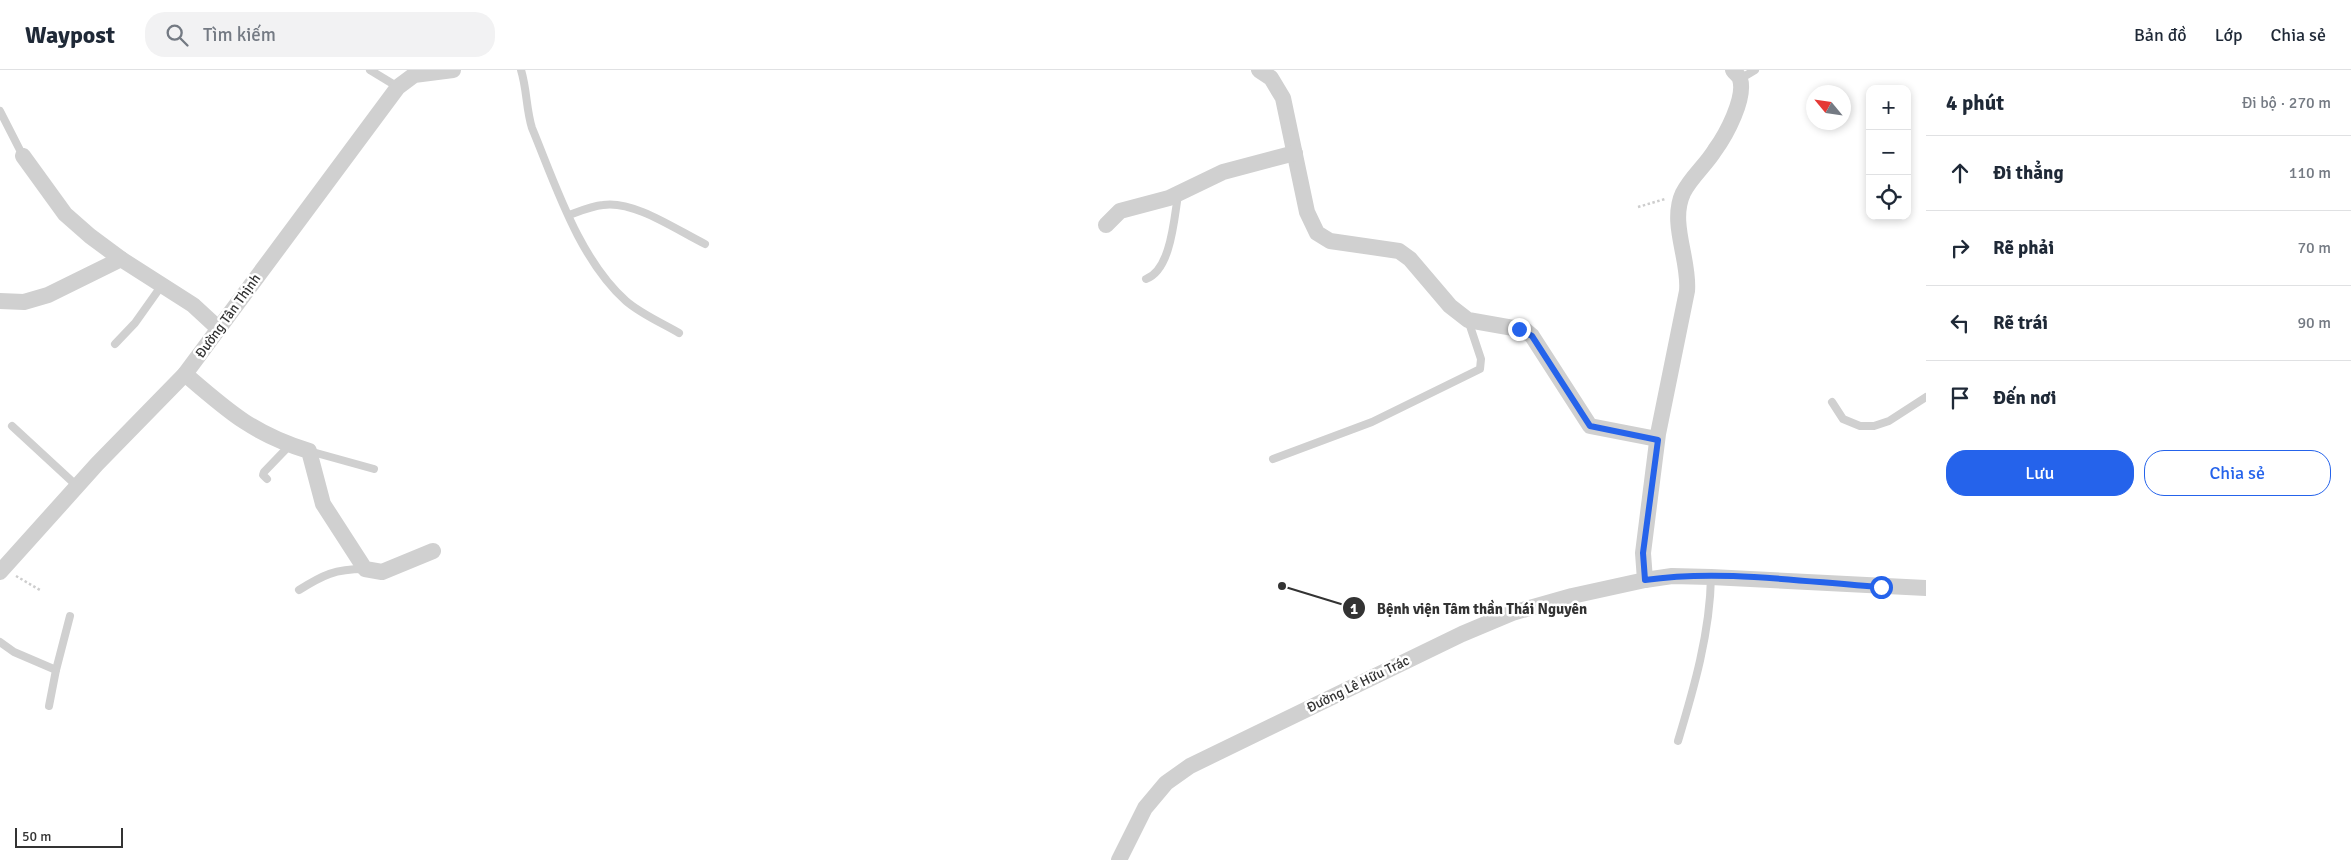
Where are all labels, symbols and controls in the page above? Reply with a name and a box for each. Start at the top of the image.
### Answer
search box [145,12,495,57]
text: Waypost [25,20,115,50]
icon: search [163,21,191,49]
text: Tìm kiếm [203,23,276,47]
text: Bản đồ [2134,24,2187,46]
text: Lớp [2215,24,2242,46]
text: Chia sẻ [2270,24,2326,46]
north arrow [1806,85,1851,130]
map controls [1866,85,1911,220]
button: + [1866,85,1911,130]
text: 4 phút [1946,90,2004,116]
text: Đi bộ · 270 m [2242,93,2331,113]
button: − [1866,130,1911,175]
icon: ahead [1946,159,1974,187]
text: Đi thẳng [1993,161,2064,185]
text: 110 m [2289,163,2331,183]
button: locate [1866,175,1911,220]
icon: right [1946,234,1974,262]
text: Rẽ phải [1993,236,2054,260]
text: 70 m [2297,238,2331,258]
street label: Đường Tân Thịnh [192,271,264,361]
icon: left [1946,309,1974,337]
text: Rẽ trái [1993,311,2048,335]
text: 90 m [2297,313,2331,333]
route end [1508,318,1531,341]
icon: arrive [1946,384,1974,412]
text: Đến nơi [1993,386,2056,410]
button: Lưu [1946,450,2134,496]
button: Chia sẻ [2144,450,2331,496]
route start [1870,576,1893,599]
callout: Bệnh viện Tâm thần Thái Nguyên [1342,593,1597,623]
text: Bệnh viện Tâm thần Thái Nguyên [1377,599,1587,618]
text: 1 [1350,600,1358,618]
street label: Đường Lê Hữu Trác [1304,652,1413,716]
scale bar [15,825,122,848]
text: 50 m [22,828,51,845]

